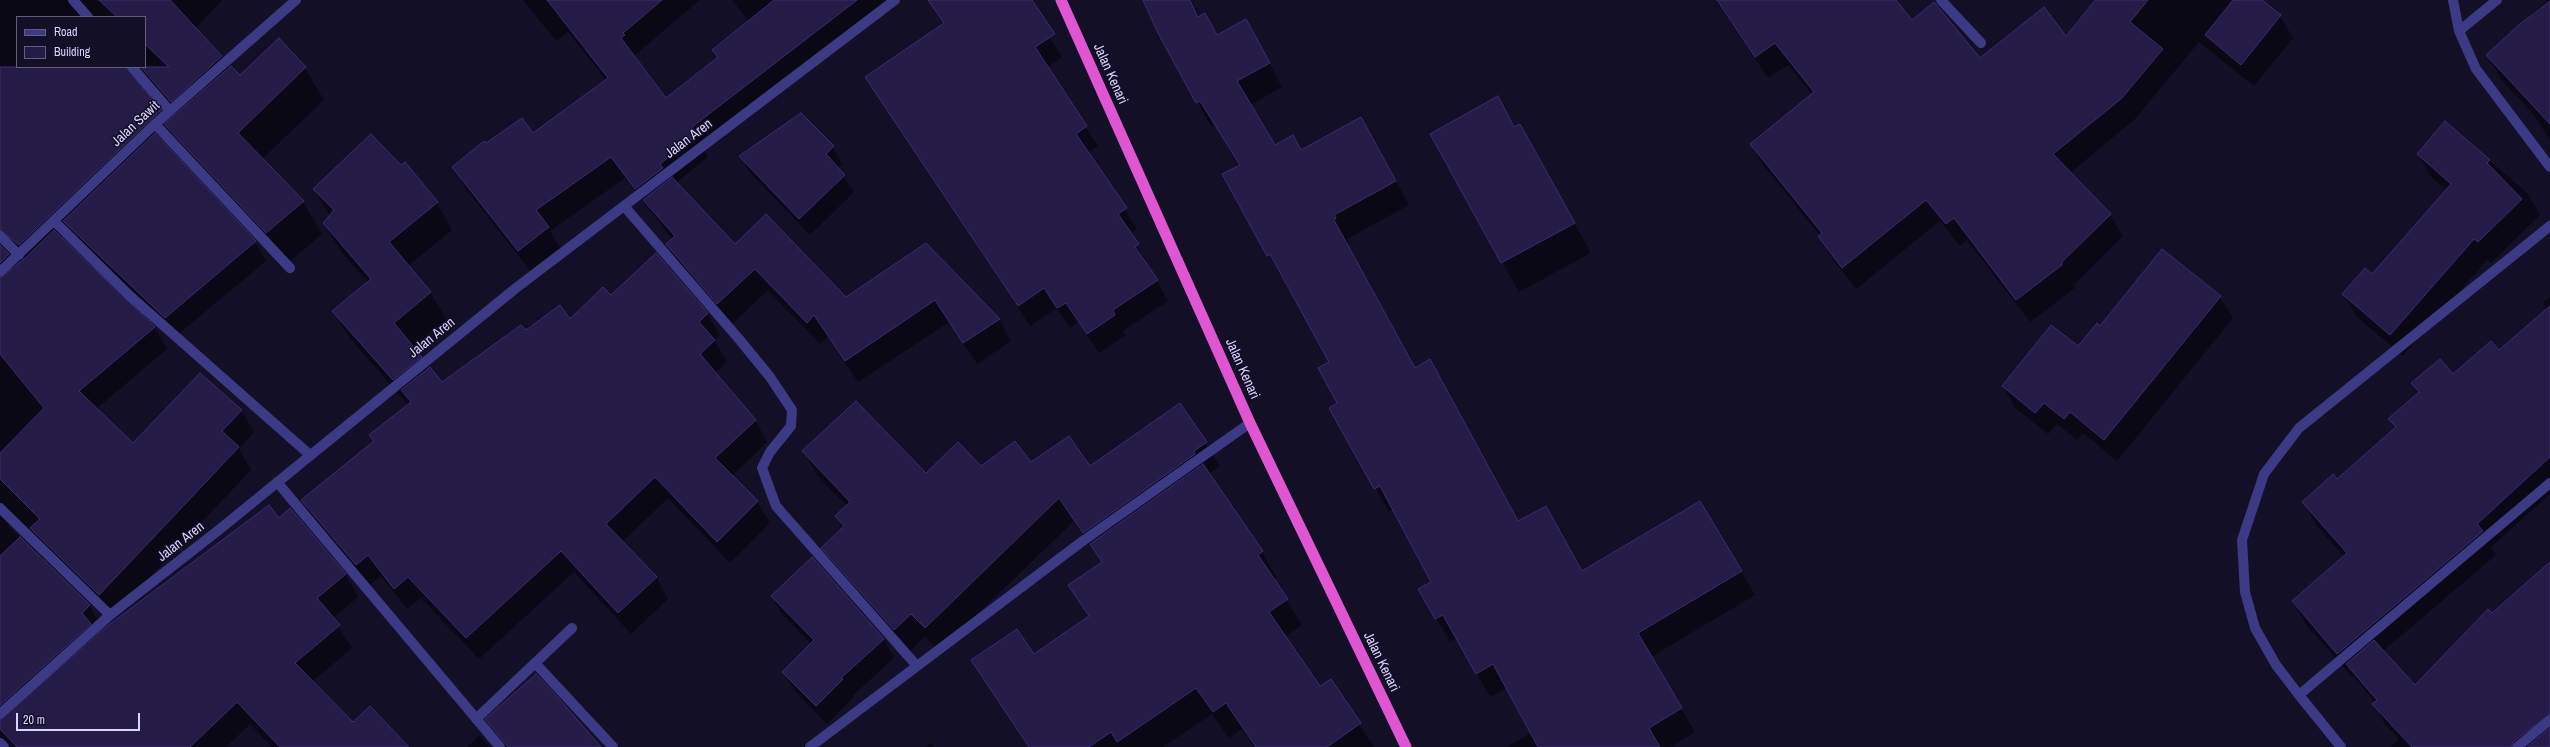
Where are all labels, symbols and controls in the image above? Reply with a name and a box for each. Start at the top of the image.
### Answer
legend [16,16,146,68]
text: Road [54,24,78,40]
street label: Jalan Kenari [1089,41,1131,107]
text: Building [54,44,90,60]
street label: Jalan Sawit [109,98,163,150]
street label: Jalan Aren [662,116,716,162]
street label: Jalan Aren [405,314,459,362]
street label: Jalan Kenari [1221,336,1263,402]
street label: Jalan Aren [154,518,208,566]
street label: Jalan Kenari [1359,629,1403,695]
scale bar [18,705,142,731]
text: 20 m [23,712,45,728]

